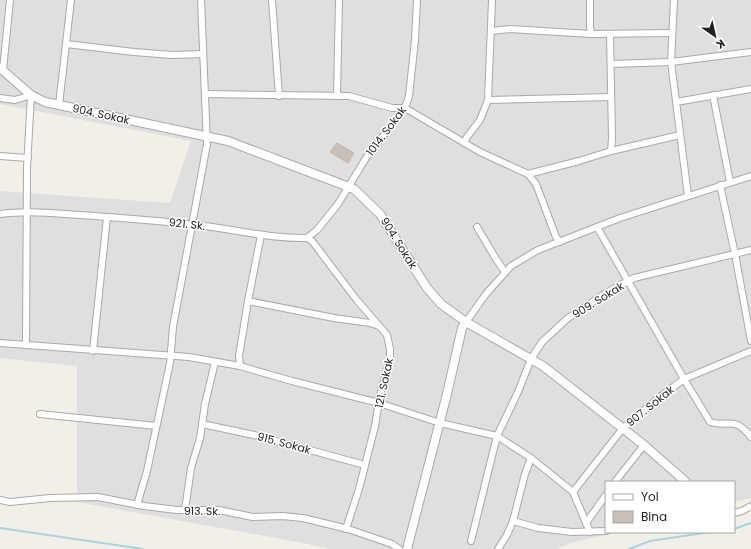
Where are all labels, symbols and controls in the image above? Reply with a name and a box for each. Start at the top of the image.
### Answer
north arrow [695,16,735,56]
text: K [713,36,728,53]
street label: 904. Sokak [71,100,131,128]
street label: 1014. Sokak [362,103,410,159]
street label: 921. Sk. [168,214,206,234]
street label: 904. Sokak [377,214,421,272]
street label: 909. Sokak [569,278,627,322]
street label: 121. Sokak [371,356,397,410]
street label: 907. Sokak [623,382,678,430]
street label: 915. Sokak [255,428,313,458]
legend [605,481,735,533]
text: Yol [641,488,659,505]
street label: 913. Sk. [184,503,220,519]
text: Bina [641,508,667,525]

